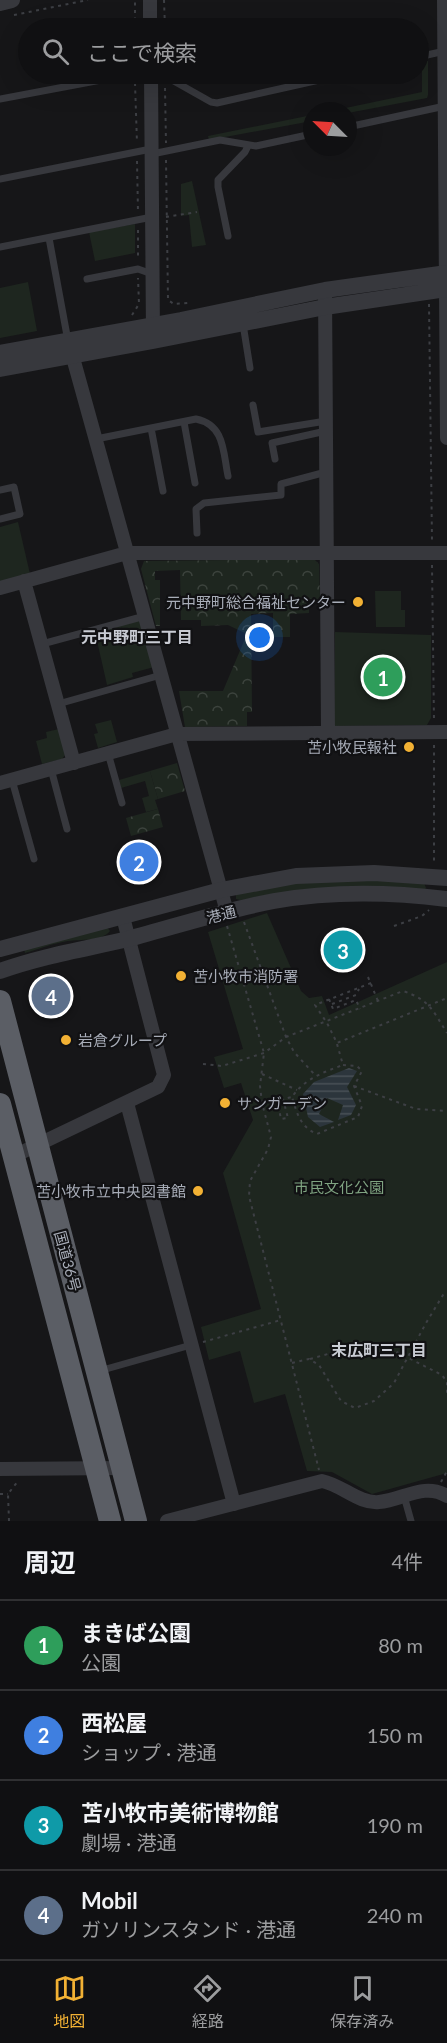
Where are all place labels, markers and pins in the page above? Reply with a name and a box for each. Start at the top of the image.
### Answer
place label: 元中野町総合福祉センター [166,593,346,611]
marker: 元中野町総合福祉センター [351,595,365,609]
pin: 1 [364,654,403,700]
place label: 苫小牧民報社 [307,738,397,756]
marker: 苫小牧民報社 [402,740,416,754]
pin: 2 [120,840,158,884]
pin: 3 [324,928,362,972]
place label: 苫小牧市消防署 [193,967,298,985]
marker: 苫小牧市消防署 [174,969,188,983]
pin: 4 [32,974,70,1018]
place label: 岩倉グループ [78,1031,167,1049]
marker: 岩倉グループ [59,1033,73,1047]
place label: サンガーデン [237,1094,327,1112]
marker: サンガーデン [218,1096,232,1110]
place label: 苫小牧市立中央図書館 [36,1182,186,1200]
marker: 苫小牧市立中央図書館 [191,1184,205,1198]

